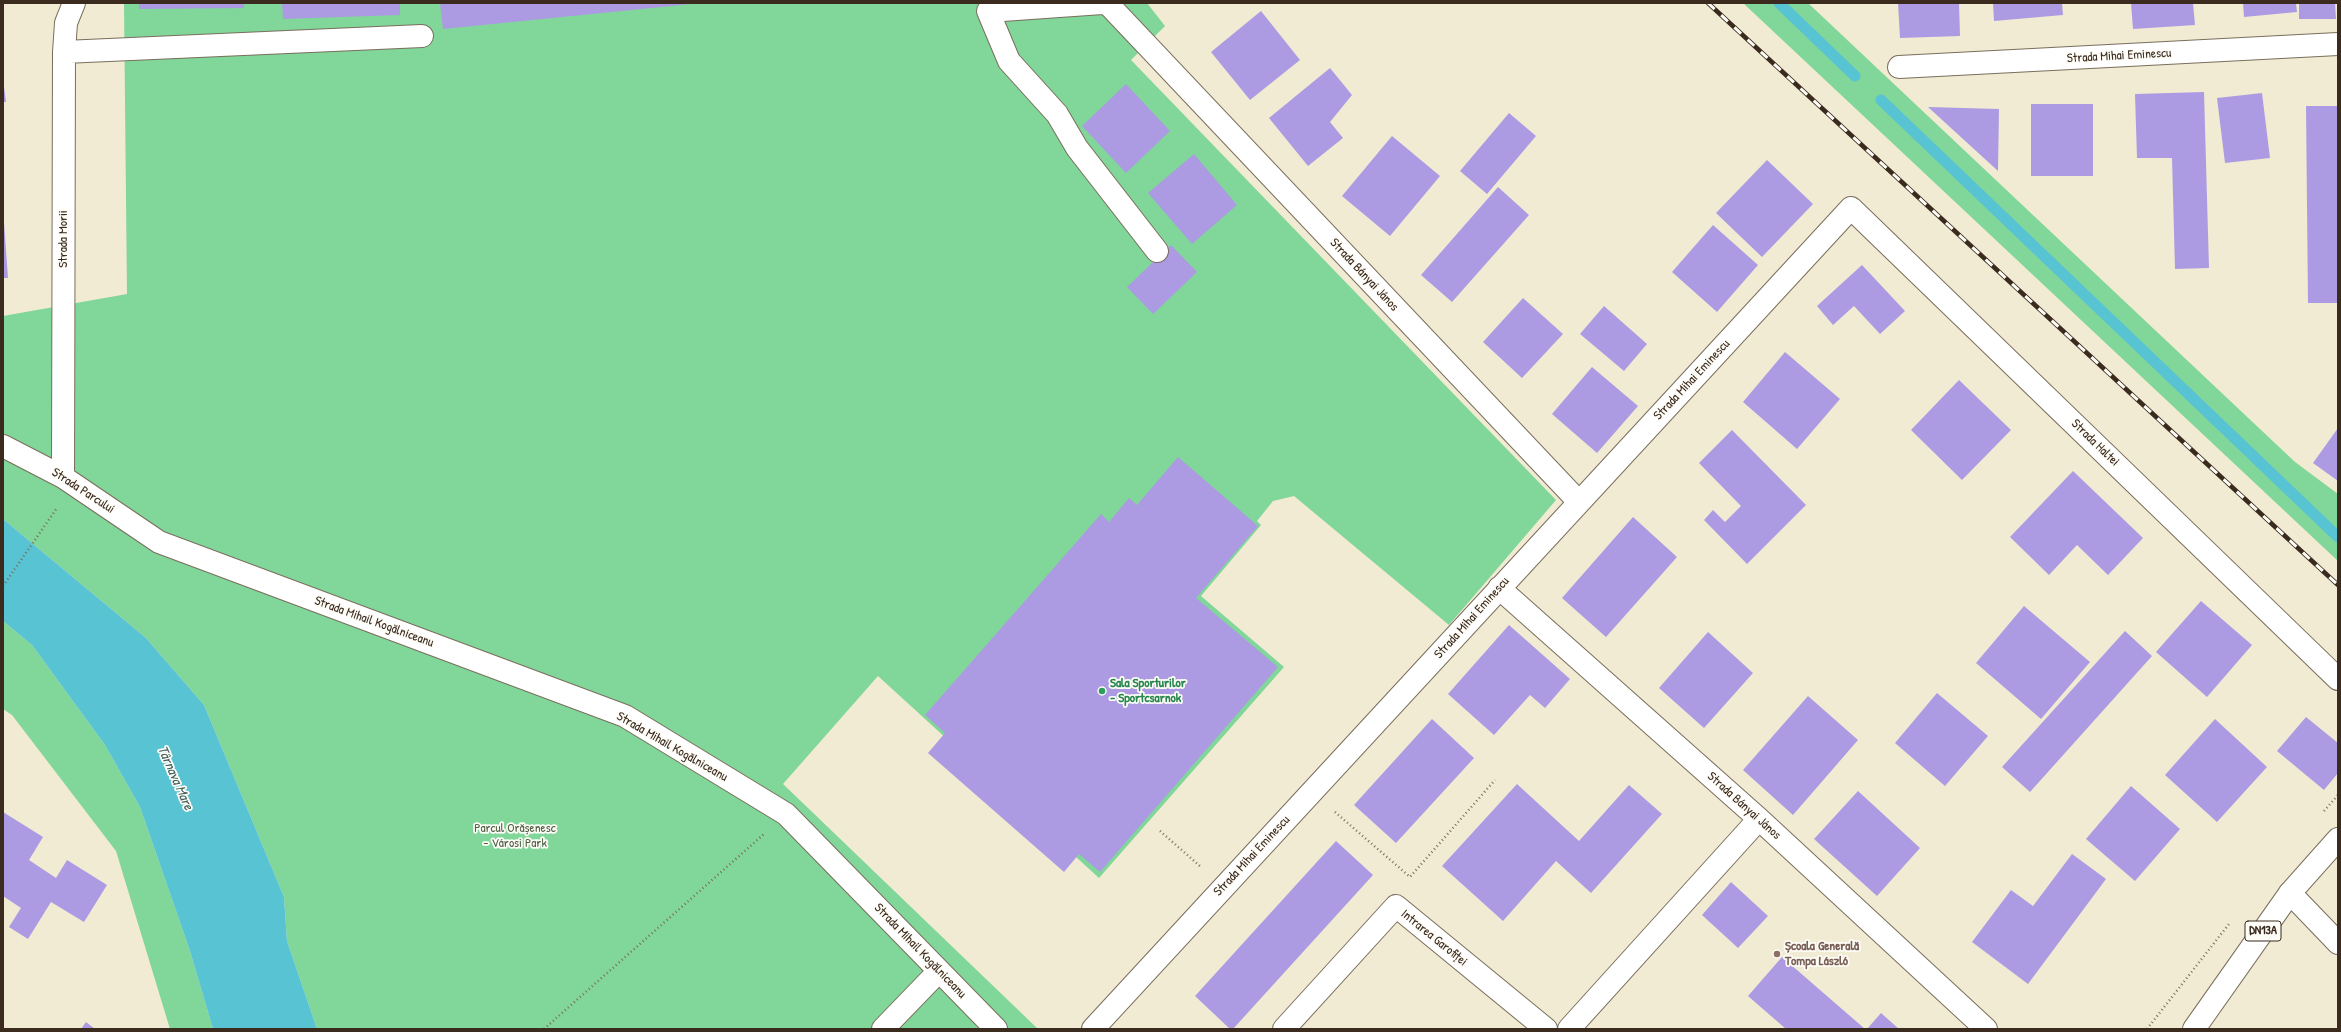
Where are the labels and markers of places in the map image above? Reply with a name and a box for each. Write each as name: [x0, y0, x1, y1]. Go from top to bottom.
place label: Sala Sporturilor - Sportcsarnok: [1110, 676, 1186, 707]
marker: Sala Sporturilor - Sportcsarnok: [1097, 686, 1107, 696]
place label: Școala Generală Tompa László: [1785, 939, 1859, 970]
marker: Școala Generală Tompa László: [1772, 949, 1782, 959]

